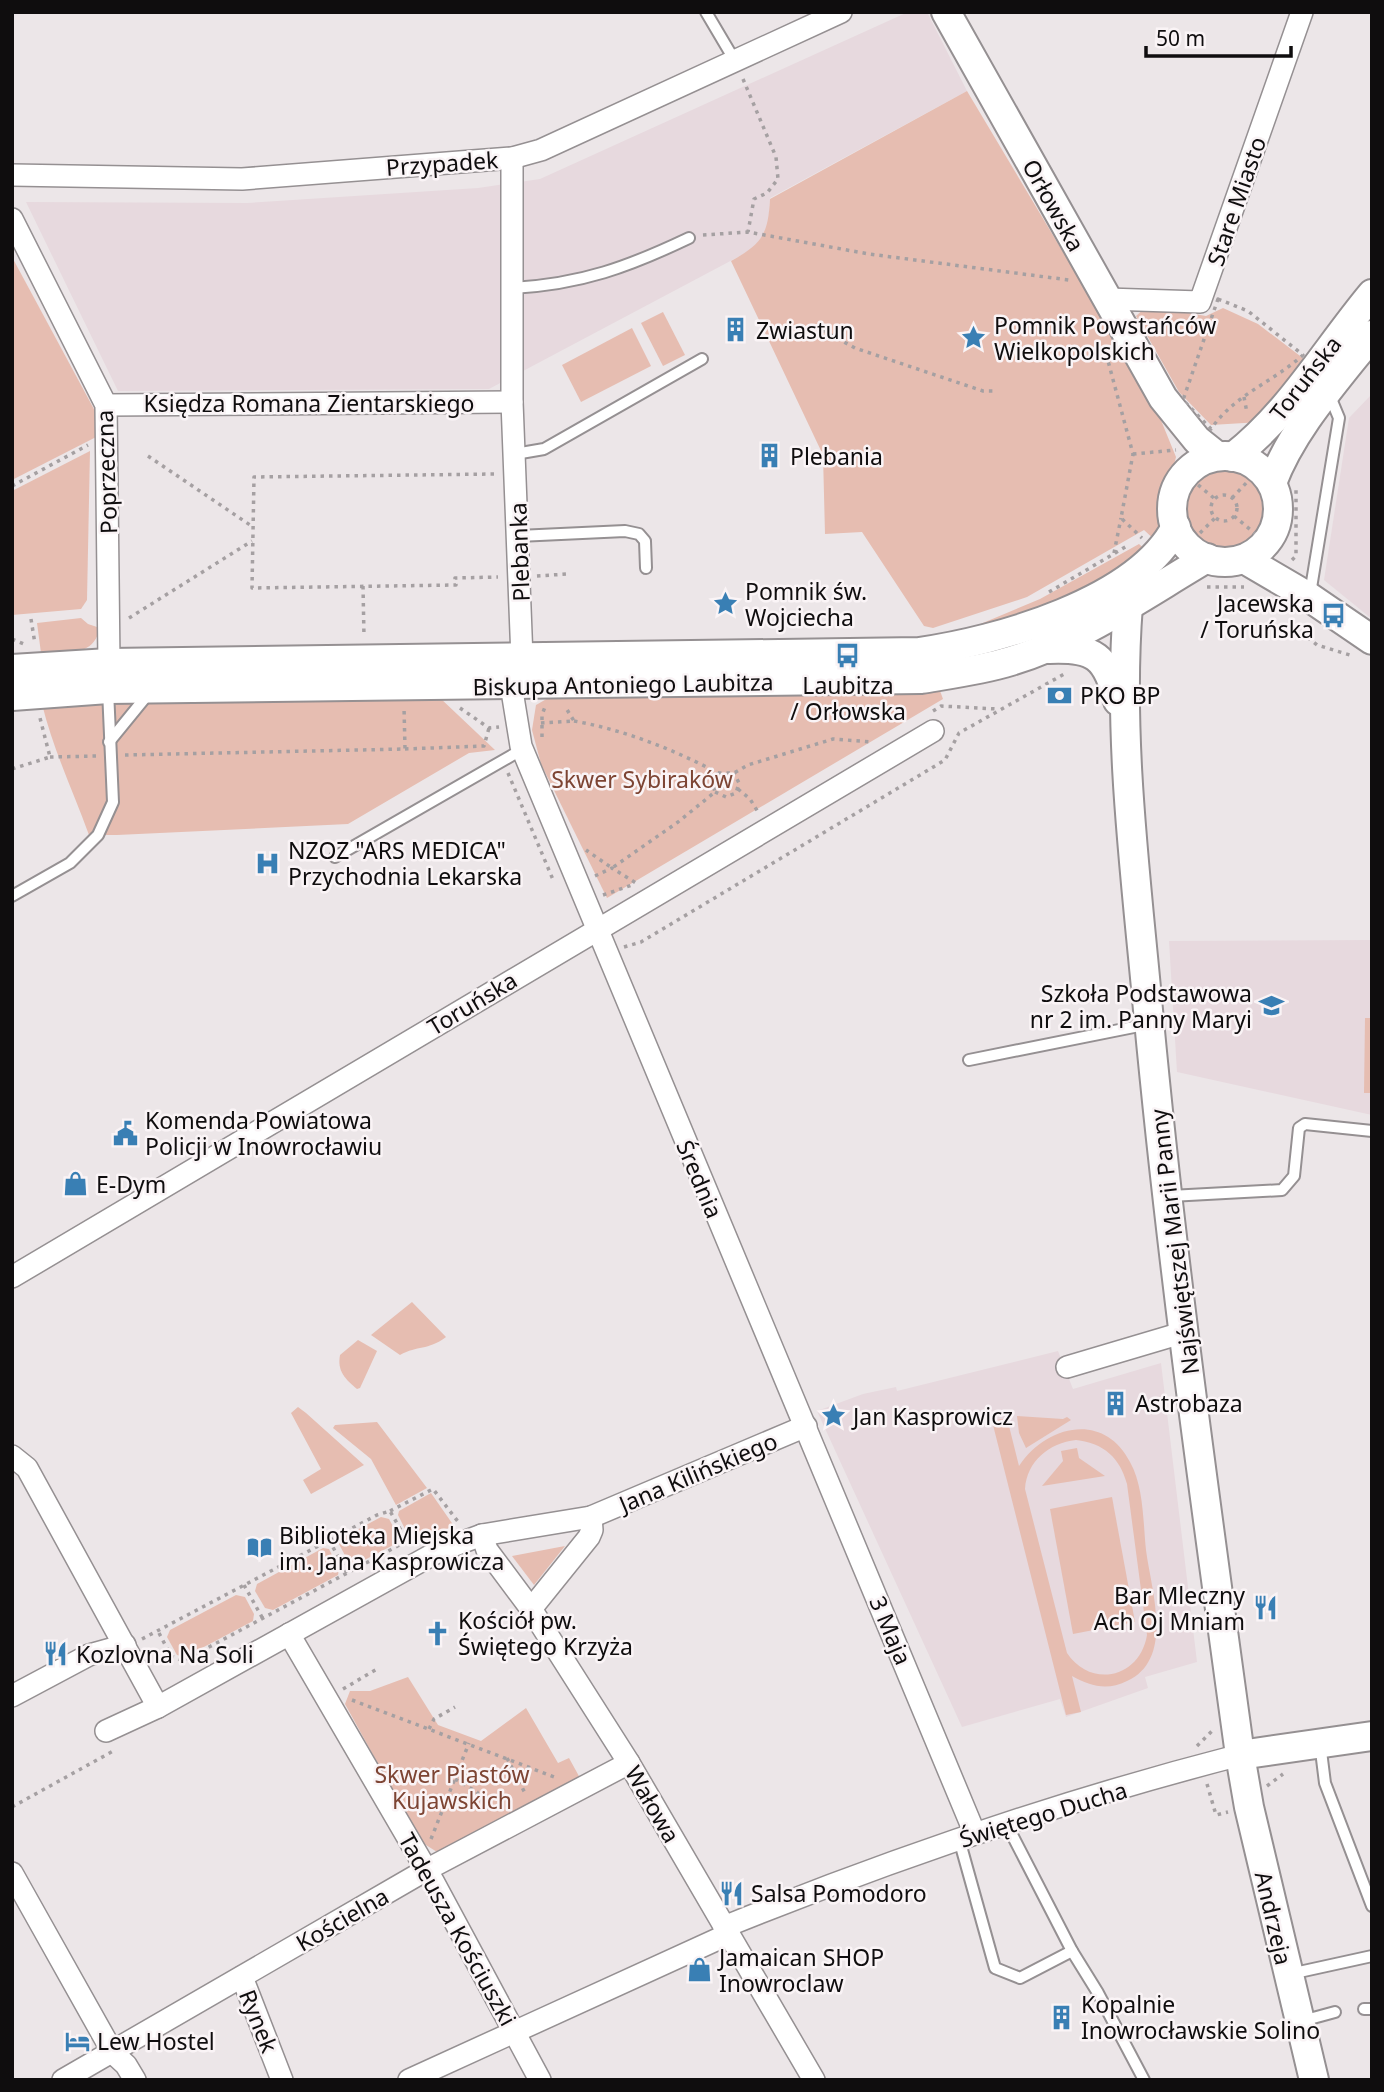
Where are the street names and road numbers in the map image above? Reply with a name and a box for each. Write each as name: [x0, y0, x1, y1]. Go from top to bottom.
street label: Stare Miasto: [1199, 132, 1273, 270]
street label: Przypadek: [385, 143, 500, 183]
street label: Orłowska: [1015, 153, 1093, 257]
street label: Toruńska: [1262, 329, 1348, 427]
street label: Księdza Romana Zientarskiego: [144, 387, 474, 419]
street label: Poprzeczna: [88, 409, 124, 535]
street label: Plebanka: [501, 502, 537, 602]
street label: Biskupa Antoniego Laubitza: [472, 665, 774, 703]
street label: Toruńska: [421, 964, 523, 1042]
street label: Najświętszej Marii Panny: [1142, 1107, 1206, 1377]
street label: Średnia: [669, 1135, 731, 1223]
street label: Jana Kilińskiego: [612, 1424, 782, 1520]
street label: 3 Maja: [862, 1591, 920, 1669]
street label: Wałowa: [618, 1760, 688, 1848]
street label: Świętego Ducha: [955, 1773, 1131, 1855]
street label: Tadeusza Kościuszki: [392, 1827, 524, 2031]
street label: Andrzeja: [1248, 1868, 1300, 1968]
street label: Kościelna: [290, 1880, 394, 1958]
street label: Rynek: [232, 1985, 286, 2058]

